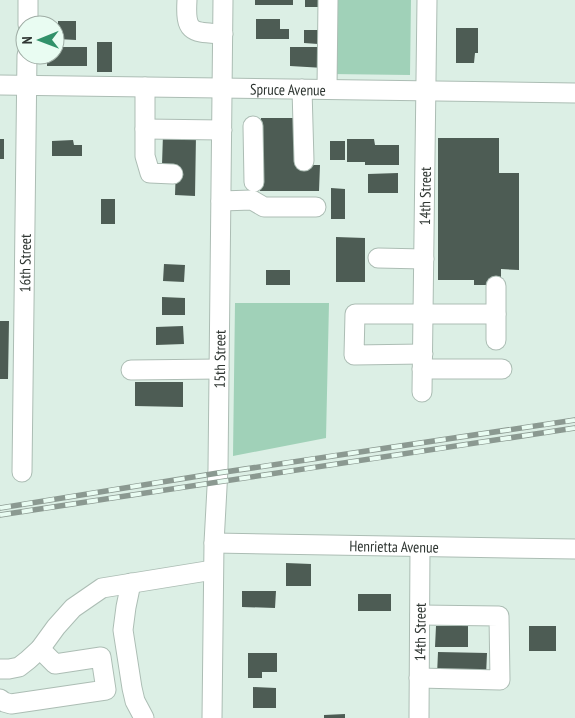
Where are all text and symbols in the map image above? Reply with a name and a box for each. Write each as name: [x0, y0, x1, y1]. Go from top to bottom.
north arrow: [15, 15, 65, 65]
text: N: [18, 36, 36, 44]
street label: Spruce Avenue: [250, 79, 326, 99]
street label: 14th Street: [415, 167, 434, 225]
street label: 16th Street: [15, 234, 34, 292]
street label: 15th Street: [209, 330, 229, 389]
street label: Henrietta Avenue: [349, 536, 439, 556]
street label: 14th Street: [410, 603, 429, 661]

